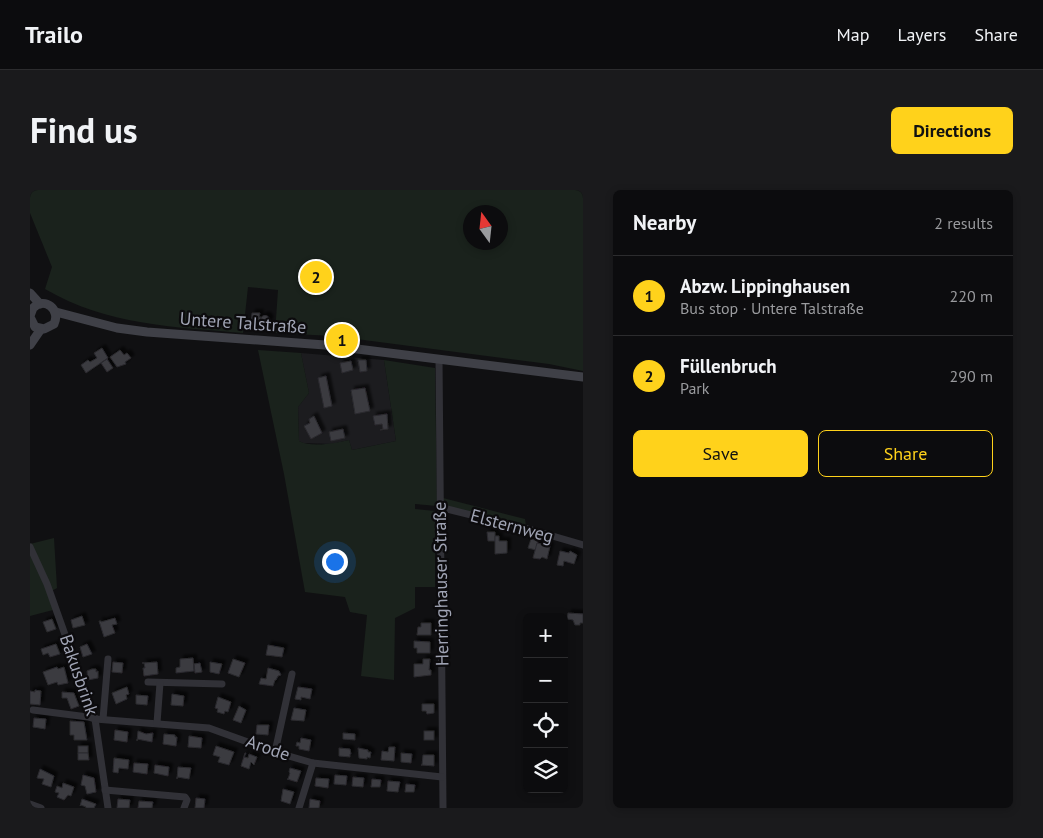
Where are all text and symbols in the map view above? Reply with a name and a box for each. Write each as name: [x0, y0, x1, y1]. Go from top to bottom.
text: Trailo: [25, 19, 83, 50]
text: Map: [837, 23, 869, 46]
text: Layers: [897, 23, 946, 46]
text: Share: [974, 23, 1018, 46]
text: Find us: [30, 107, 138, 153]
button: Directions: [891, 107, 1013, 154]
north arrow: [463, 205, 508, 250]
text: Nearby: [633, 209, 696, 236]
text: 2 results: [934, 213, 993, 233]
pin: 2: [300, 258, 332, 296]
text: Abzw. Lippinghausen: [680, 274, 850, 298]
text: 1: [644, 286, 654, 306]
text: 220 m: [950, 286, 993, 306]
text: Bus stop · Untere Talstraße: [680, 298, 864, 318]
street label: Untere Talstraße: [179, 307, 307, 338]
pin: 1: [326, 321, 358, 359]
text: Füllenbruch: [680, 354, 777, 378]
text: 2: [644, 366, 654, 386]
text: 290 m: [950, 366, 993, 386]
text: Park: [680, 378, 709, 398]
button: Save: [633, 430, 808, 477]
button: Share: [818, 430, 993, 477]
street label: Herringhauser Straße: [428, 502, 453, 666]
street label: Elsternweg: [468, 503, 556, 548]
your location: [322, 549, 348, 575]
map controls: [523, 613, 568, 793]
button: +: [523, 613, 568, 658]
street label: Bakusbrink: [55, 631, 104, 719]
button: −: [523, 658, 568, 703]
button: locate: [523, 703, 568, 748]
street label: Arode: [243, 729, 293, 766]
button: layers: [523, 748, 568, 793]

